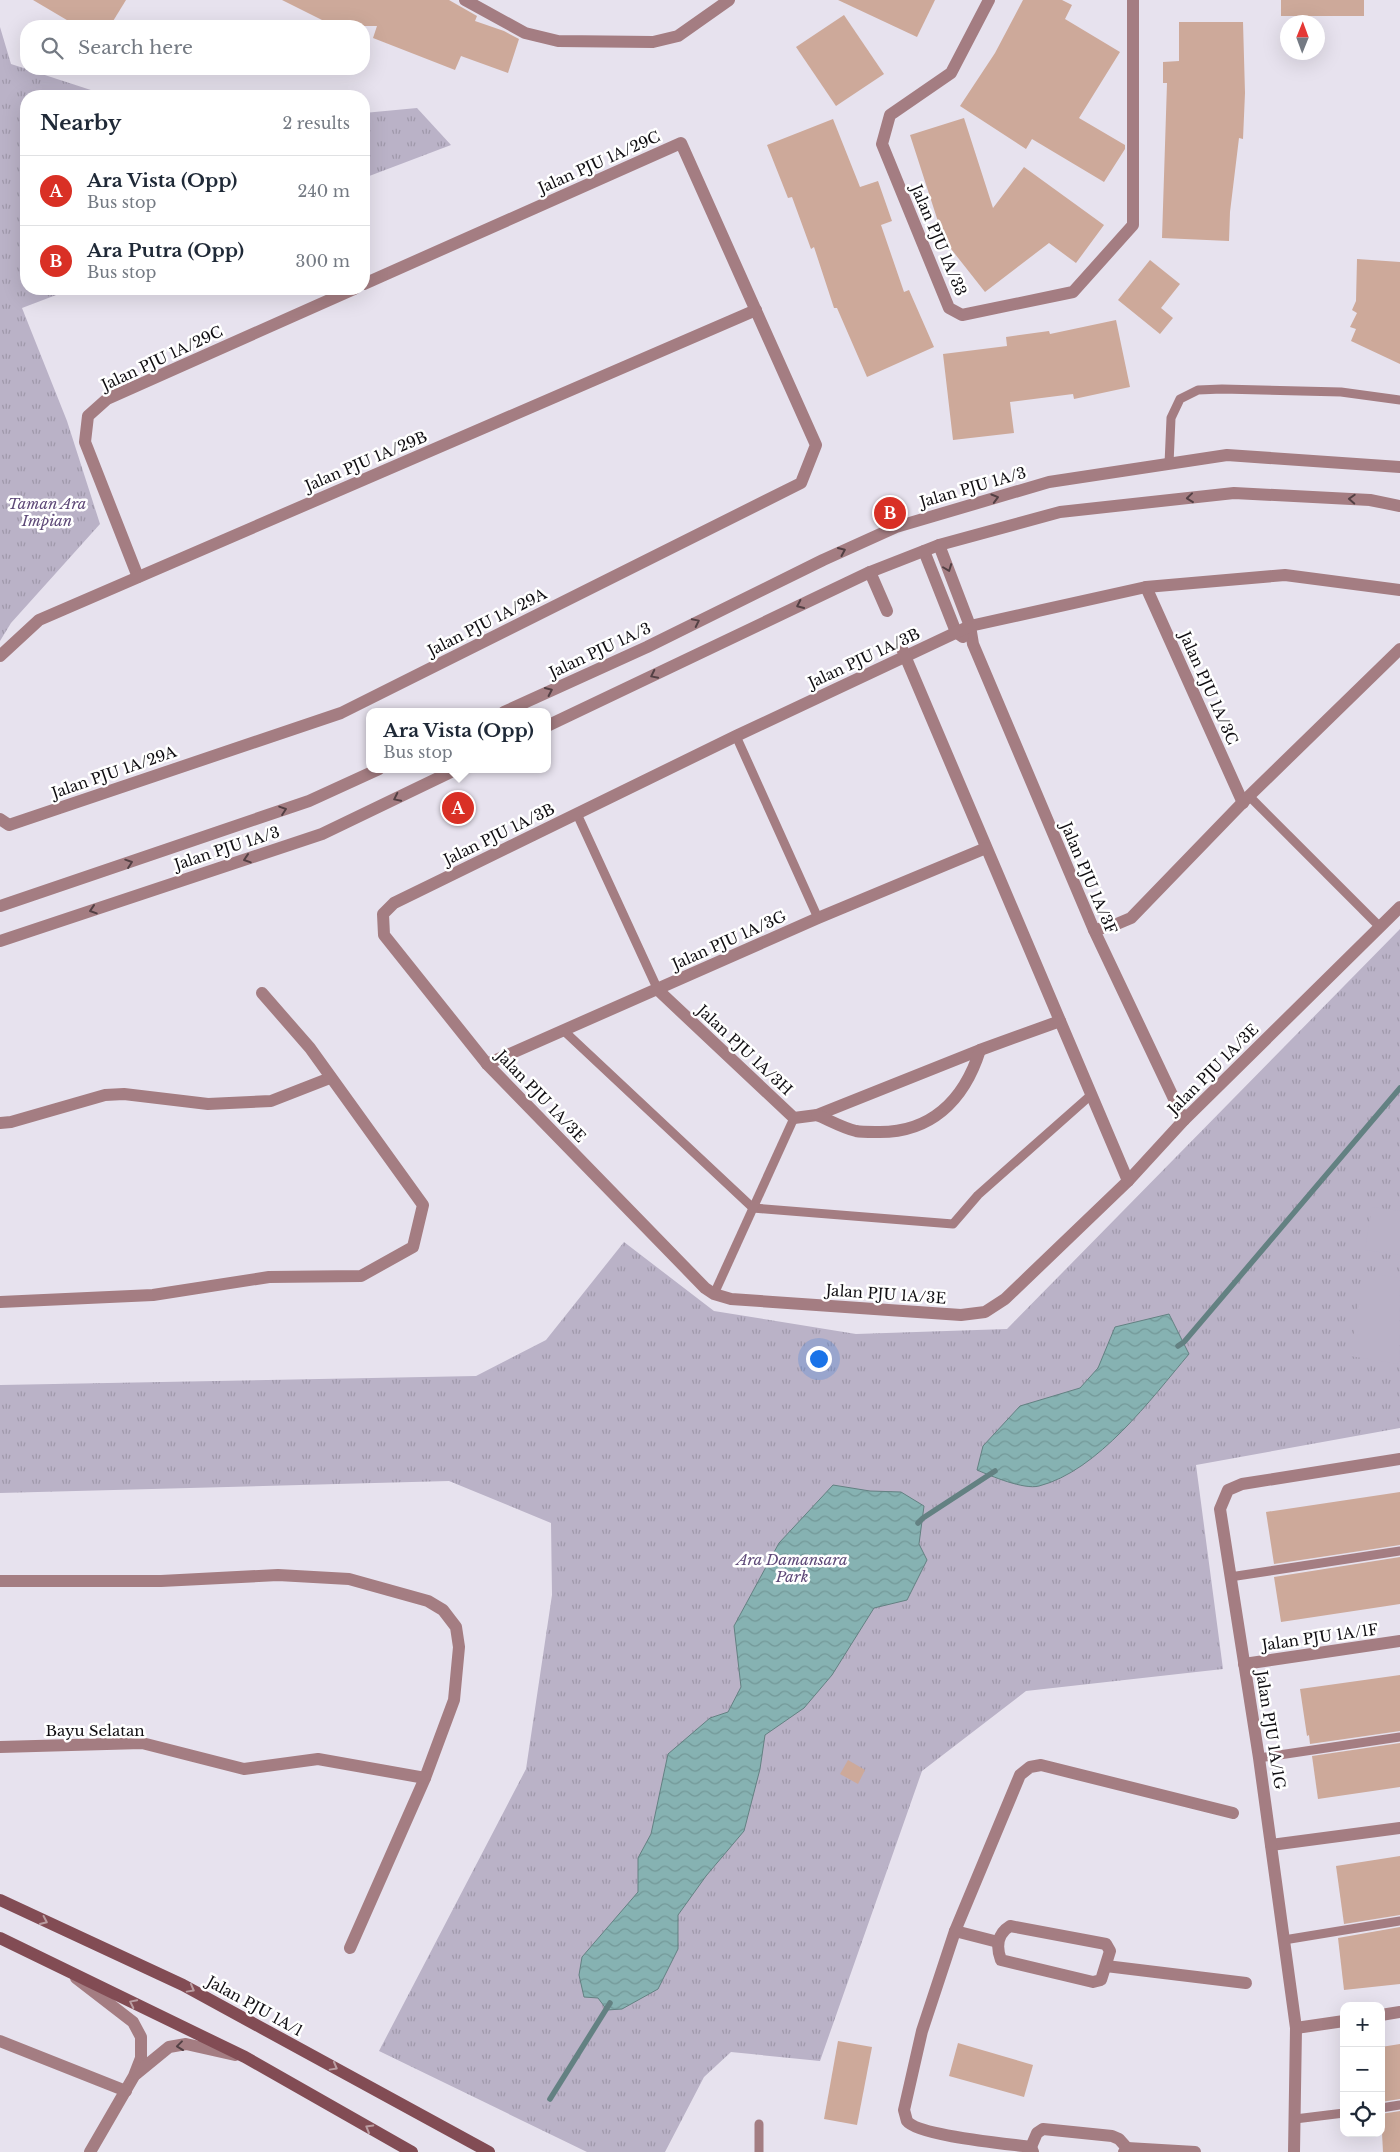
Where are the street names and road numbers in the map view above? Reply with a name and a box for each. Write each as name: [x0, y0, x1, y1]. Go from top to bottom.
street label: Jalan PJU 1A/29C: [533, 127, 663, 198]
street label: Jalan PJU 1A/33: [906, 180, 971, 298]
street label: Jalan PJU 1A/29C: [97, 322, 226, 395]
street label: Jalan PJU 1A/29B: [300, 427, 430, 496]
street label: Jalan PJU 1A/3: [916, 463, 1028, 512]
street label: Jalan PJU 1A/29A: [423, 584, 550, 661]
street label: Jalan PJU 1A/3: [544, 618, 654, 683]
street label: Jalan PJU 1A/3B: [803, 624, 923, 693]
street label: Jalan PJU 1A/3C: [1175, 627, 1242, 747]
street label: Jalan PJU 1A/29A: [47, 742, 179, 803]
street label: Jalan PJU 1A/3B: [441, 799, 557, 869]
street label: Jalan PJU 1A/3F: [1056, 817, 1121, 937]
street label: Jalan PJU 1A/3: [170, 822, 282, 875]
street label: Jalan PJU 1A/3G: [667, 906, 789, 974]
street label: Jalan PJU 1A/3H: [692, 1000, 797, 1099]
street label: Jalan PJU 1A/3E: [1162, 1020, 1262, 1120]
street label: Jalan PJU 1A/3E: [491, 1045, 590, 1146]
street label: Jalan PJU 1A/3E: [823, 1280, 947, 1308]
street label: Jalan PJU 1A/1F: [1259, 1619, 1379, 1655]
street label: Jalan PJU 1A/1G: [1252, 1667, 1290, 1791]
street label: Bayu Selatan: [45, 1721, 145, 1740]
street label: Jalan PJU 1A/1: [202, 1971, 306, 2040]

